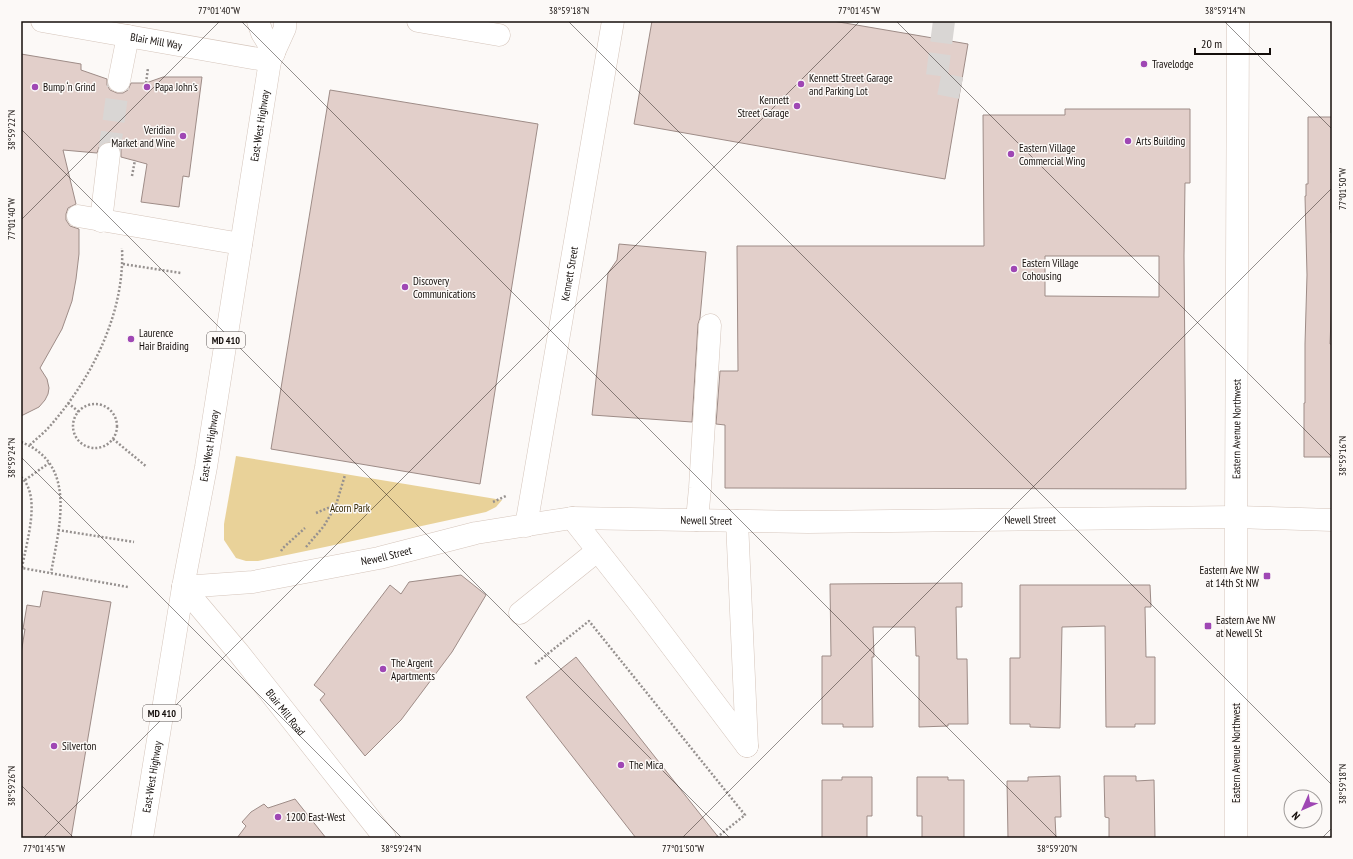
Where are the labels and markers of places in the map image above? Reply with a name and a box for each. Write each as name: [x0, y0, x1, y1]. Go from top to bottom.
place label: Travelodge: [1152, 57, 1194, 71]
marker: Travelodge: [1139, 59, 1149, 69]
place label: Kennett Street Garage and Parking Lot: [809, 71, 893, 98]
marker: Kennett Street Garage and Parking Lot: [796, 79, 806, 89]
place label: Bump ‘n Grind: [43, 80, 96, 94]
place label: Papa John's: [155, 80, 198, 94]
marker: Bump ‘n Grind: [30, 82, 40, 92]
marker: Papa John's: [142, 82, 152, 92]
place label: Kennett Street Garage: [737, 93, 789, 120]
marker: Kennett Street Garage: [792, 101, 802, 111]
place label: Veridian Market and Wine: [111, 123, 175, 150]
marker: Veridian Market and Wine: [178, 131, 188, 141]
place label: Arts Building: [1136, 134, 1185, 148]
marker: Arts Building: [1123, 136, 1133, 146]
place label: Eastern Village Commercial Wing: [1019, 141, 1085, 168]
marker: Eastern Village Commercial Wing: [1006, 149, 1016, 159]
place label: Eastern Village Cohousing: [1022, 256, 1079, 283]
marker: Eastern Village Cohousing: [1009, 264, 1019, 274]
place label: Discovery Communications: [413, 274, 476, 301]
marker: Discovery Communications: [400, 282, 410, 292]
place label: Laurence Hair Braiding: [139, 326, 189, 353]
marker: Laurence Hair Braiding: [126, 334, 136, 344]
place label: Eastern Ave NW at 14th St NW: [1199, 563, 1260, 590]
marker: Eastern Ave NW at 14th St NW: [1262, 571, 1272, 581]
place label: Eastern Ave NW at Newell St: [1216, 613, 1276, 640]
marker: Eastern Ave NW at Newell St: [1203, 621, 1213, 631]
place label: The Argent Apartments: [391, 656, 435, 683]
marker: The Argent Apartments: [378, 664, 388, 674]
place label: Silverton: [62, 739, 96, 753]
marker: Silverton: [49, 741, 59, 751]
place label: The Mica: [629, 758, 663, 772]
marker: The Mica: [616, 760, 626, 770]
place label: 1200 East-West: [286, 810, 345, 824]
marker: 1200 East-West: [273, 812, 283, 822]

